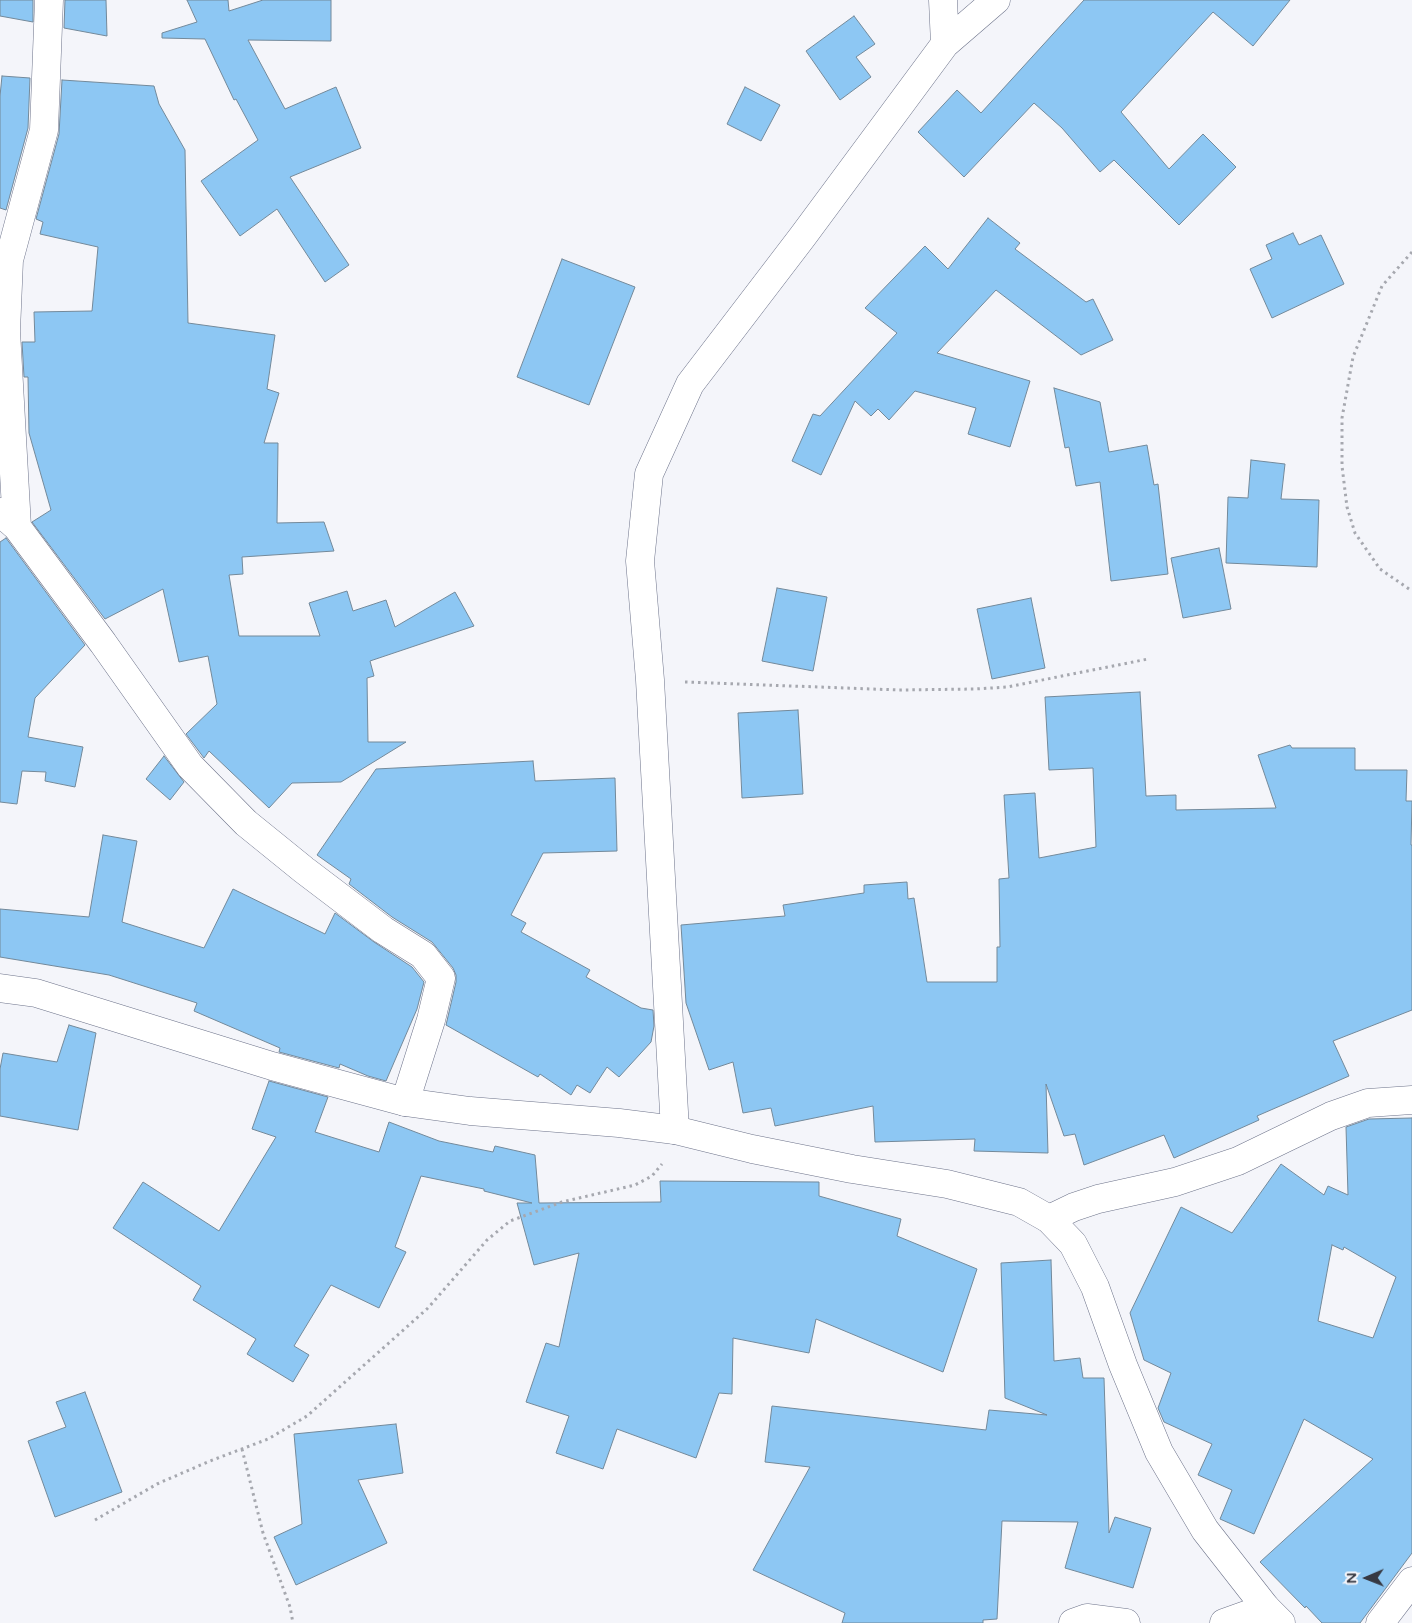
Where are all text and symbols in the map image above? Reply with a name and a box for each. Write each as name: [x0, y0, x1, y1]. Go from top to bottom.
north arrow: [1342, 1553, 1392, 1603]
text: N: [1343, 1572, 1360, 1584]

